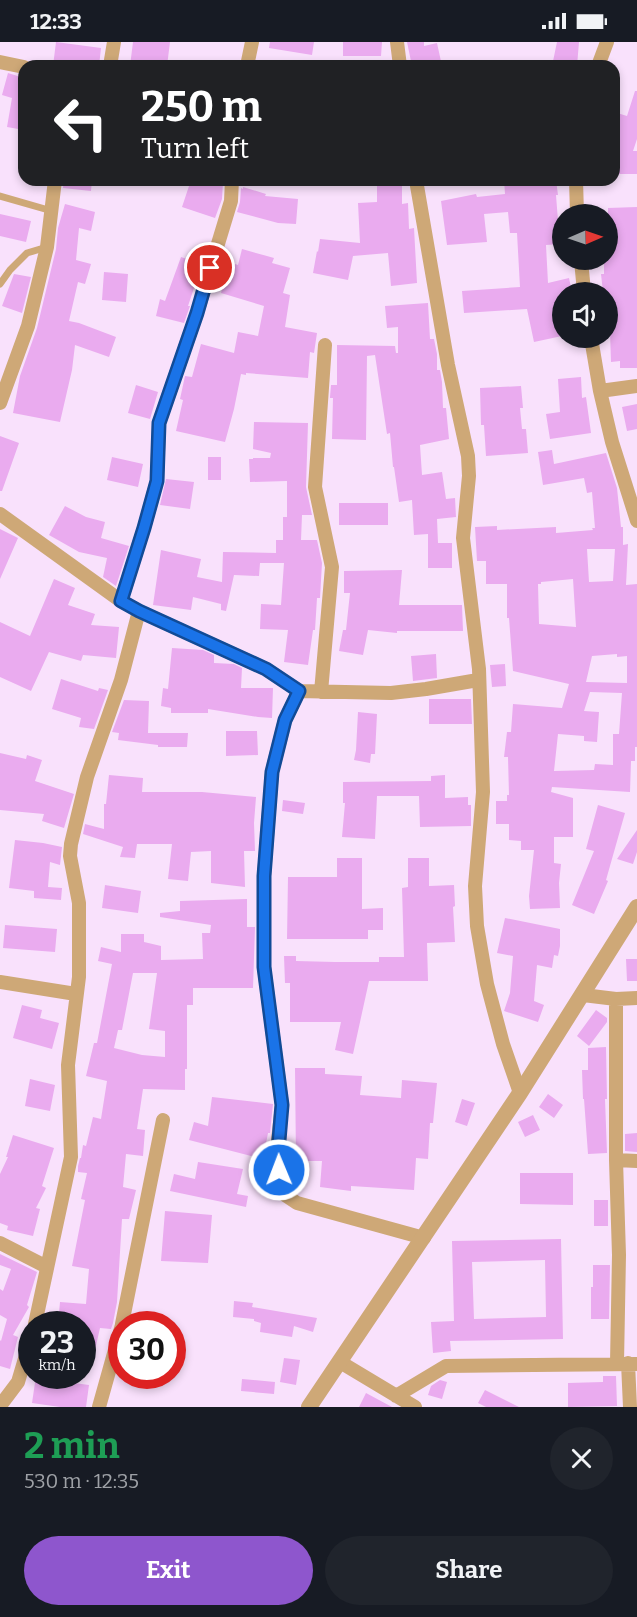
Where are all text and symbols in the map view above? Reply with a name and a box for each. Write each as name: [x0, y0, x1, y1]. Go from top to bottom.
text: 12:33: [30, 8, 82, 35]
text: 250 m: [141, 82, 262, 132]
icon: left: [42, 84, 120, 162]
text: Turn left: [141, 133, 249, 165]
north arrow: [552, 204, 618, 270]
map controls: [552, 204, 618, 348]
pin: [184, 242, 235, 293]
icon: arrive: [193, 251, 226, 284]
button: sound: [552, 282, 618, 348]
position arrow: [247, 1138, 311, 1202]
speed limit sign: 30: [108, 1311, 186, 1389]
text: 23: [40, 1325, 74, 1361]
text: km/h: [38, 1356, 76, 1374]
text: 2 min: [24, 1424, 120, 1468]
button: close: [550, 1427, 613, 1490]
text: 530 m · 12:35: [24, 1469, 139, 1493]
button: Exit: [24, 1536, 313, 1605]
button: Share: [325, 1536, 613, 1605]

